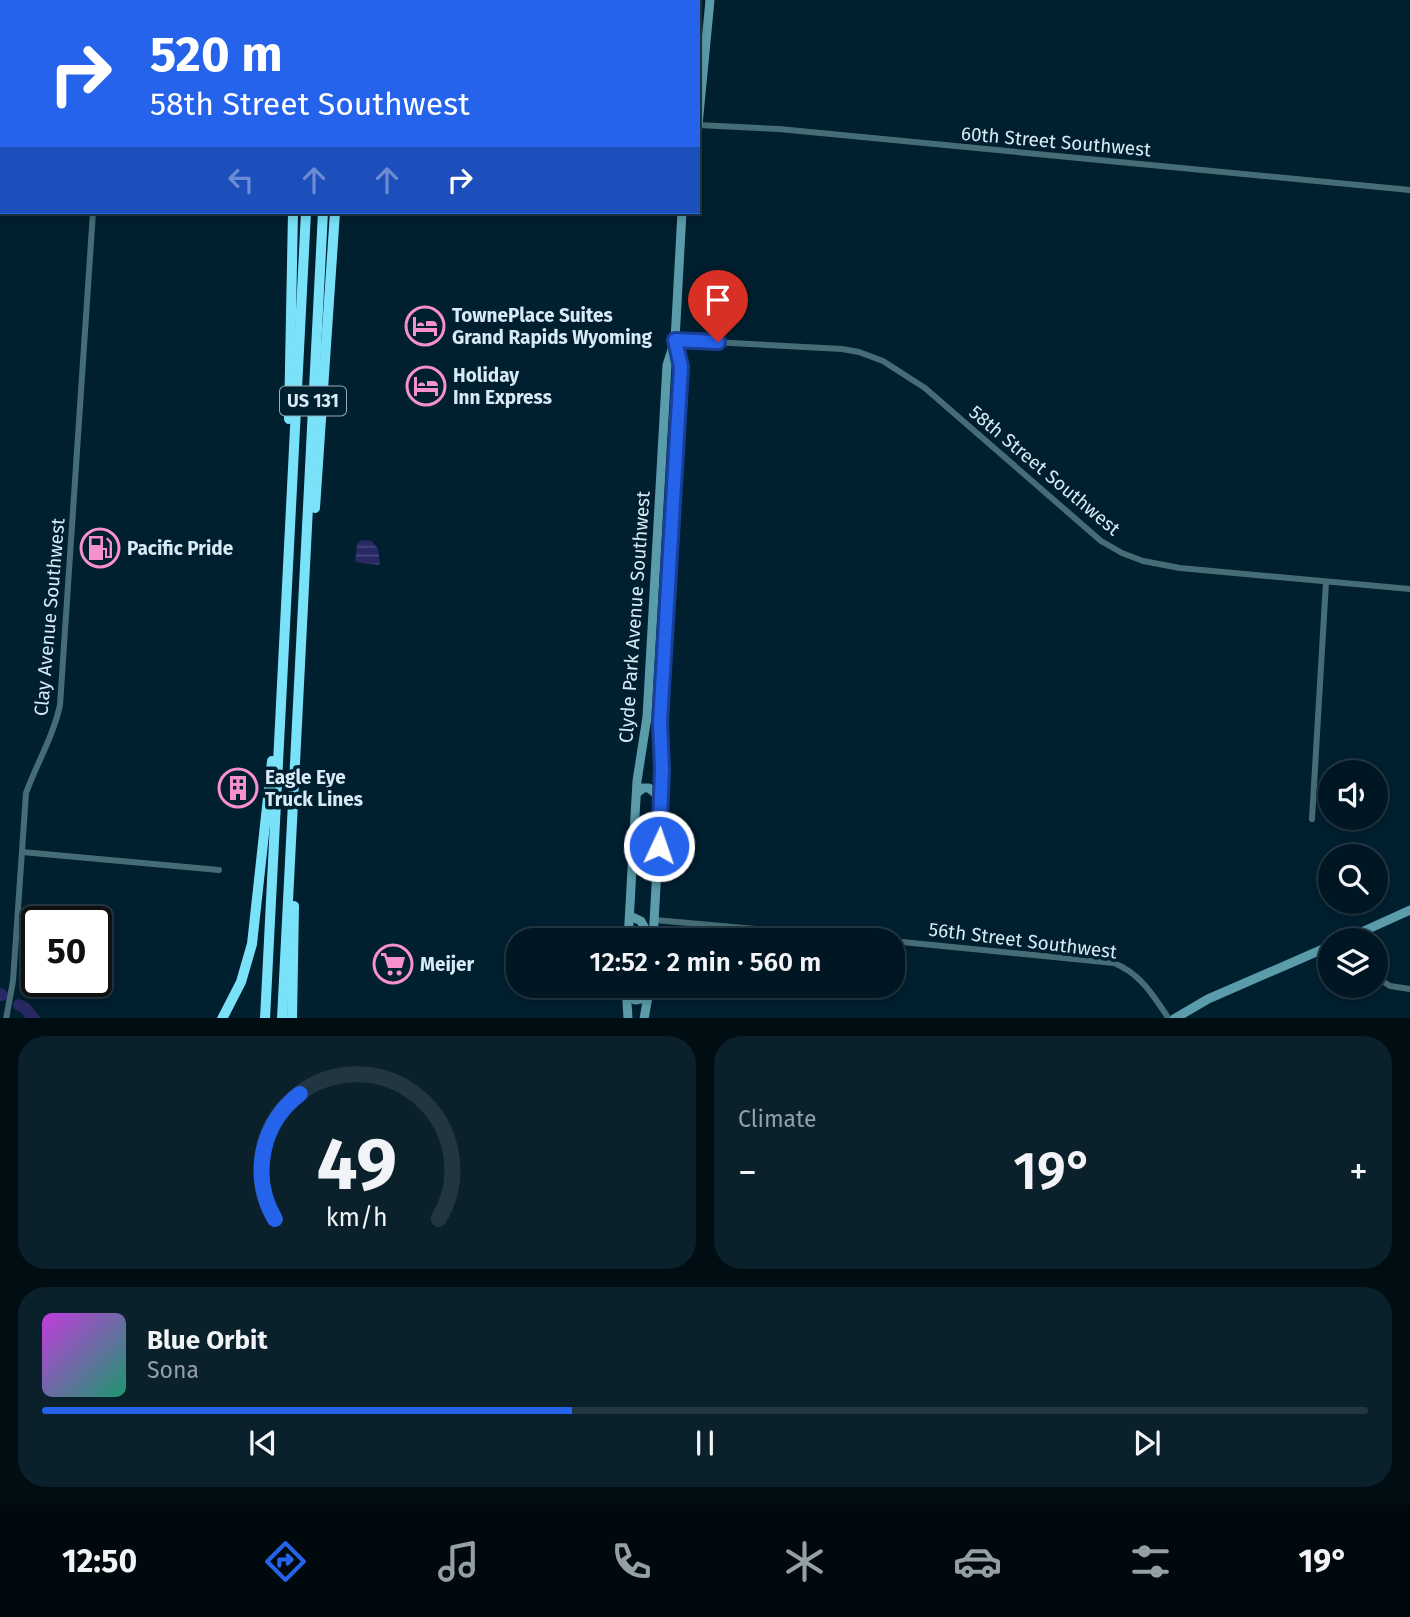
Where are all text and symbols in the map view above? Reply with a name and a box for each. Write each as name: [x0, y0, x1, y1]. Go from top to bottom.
text: 520 m: [150, 25, 283, 84]
icon: right: [35, 28, 126, 119]
text: 58th Street Southwest: [150, 85, 470, 123]
street label: 60th Street Southwest: [960, 122, 1152, 161]
icon: left: [222, 161, 260, 199]
icon: ahead: [295, 161, 333, 199]
icon: ahead: [368, 161, 406, 199]
icon: right: [441, 161, 479, 199]
pin: [688, 270, 748, 342]
icon: arrive: [699, 281, 737, 319]
place label: TownePlace Suites Grand Rapids Wyoming: [452, 304, 652, 349]
hotel icon: TownePlace Suites Grand Rapids Wyoming: [404, 305, 446, 347]
place label: Holiday Inn Express: [453, 364, 552, 409]
hotel icon: Holiday Inn Express: [405, 365, 447, 407]
road number: US 131: [280, 386, 346, 416]
street label: 58th Street Southwest: [965, 401, 1125, 540]
street label: Clyde Park Avenue Southwest: [614, 490, 655, 744]
street label: Clay Avenue Southwest: [29, 517, 70, 717]
fuel station icon: Pacific Pride: [79, 527, 121, 569]
place label: Pacific Pride: [127, 537, 233, 560]
map controls: [1318, 760, 1388, 998]
button: sound: [1318, 760, 1388, 830]
place label: Eagle Eye Truck Lines: [265, 766, 363, 811]
building icon: Eagle Eye Truck Lines: [217, 767, 259, 809]
position arrow: [622, 809, 696, 883]
button: search: [1318, 844, 1388, 914]
speed limit sign: 50: [21, 906, 112, 997]
street label: 56th Street Southwest: [928, 918, 1119, 963]
button: layers: [1318, 928, 1388, 998]
supermarket icon: Meijer: [372, 943, 414, 985]
text: 12:52 · 2 min · 560 m: [590, 947, 821, 978]
place label: Meijer: [420, 953, 475, 976]
text: Climate: [738, 1105, 817, 1133]
text: 49: [317, 1121, 397, 1208]
text: 19°: [1013, 1140, 1093, 1203]
text: −: [738, 1149, 757, 1195]
text: +: [1349, 1149, 1368, 1195]
text: km/h: [326, 1202, 388, 1232]
text: Blue Orbit: [147, 1325, 267, 1356]
text: Sona: [147, 1356, 199, 1384]
icon: previous: [244, 1424, 282, 1462]
icon: pause: [686, 1424, 724, 1462]
icon: next: [1128, 1424, 1166, 1462]
icon: directions: [261, 1537, 310, 1586]
icon: music: [434, 1537, 483, 1586]
icon: phone: [607, 1537, 656, 1586]
icon: climate: [780, 1537, 829, 1586]
icon: car: [953, 1537, 1002, 1586]
icon: filters: [1126, 1537, 1175, 1586]
text: 12:50: [62, 1542, 137, 1580]
text: 19°: [1299, 1542, 1348, 1580]

